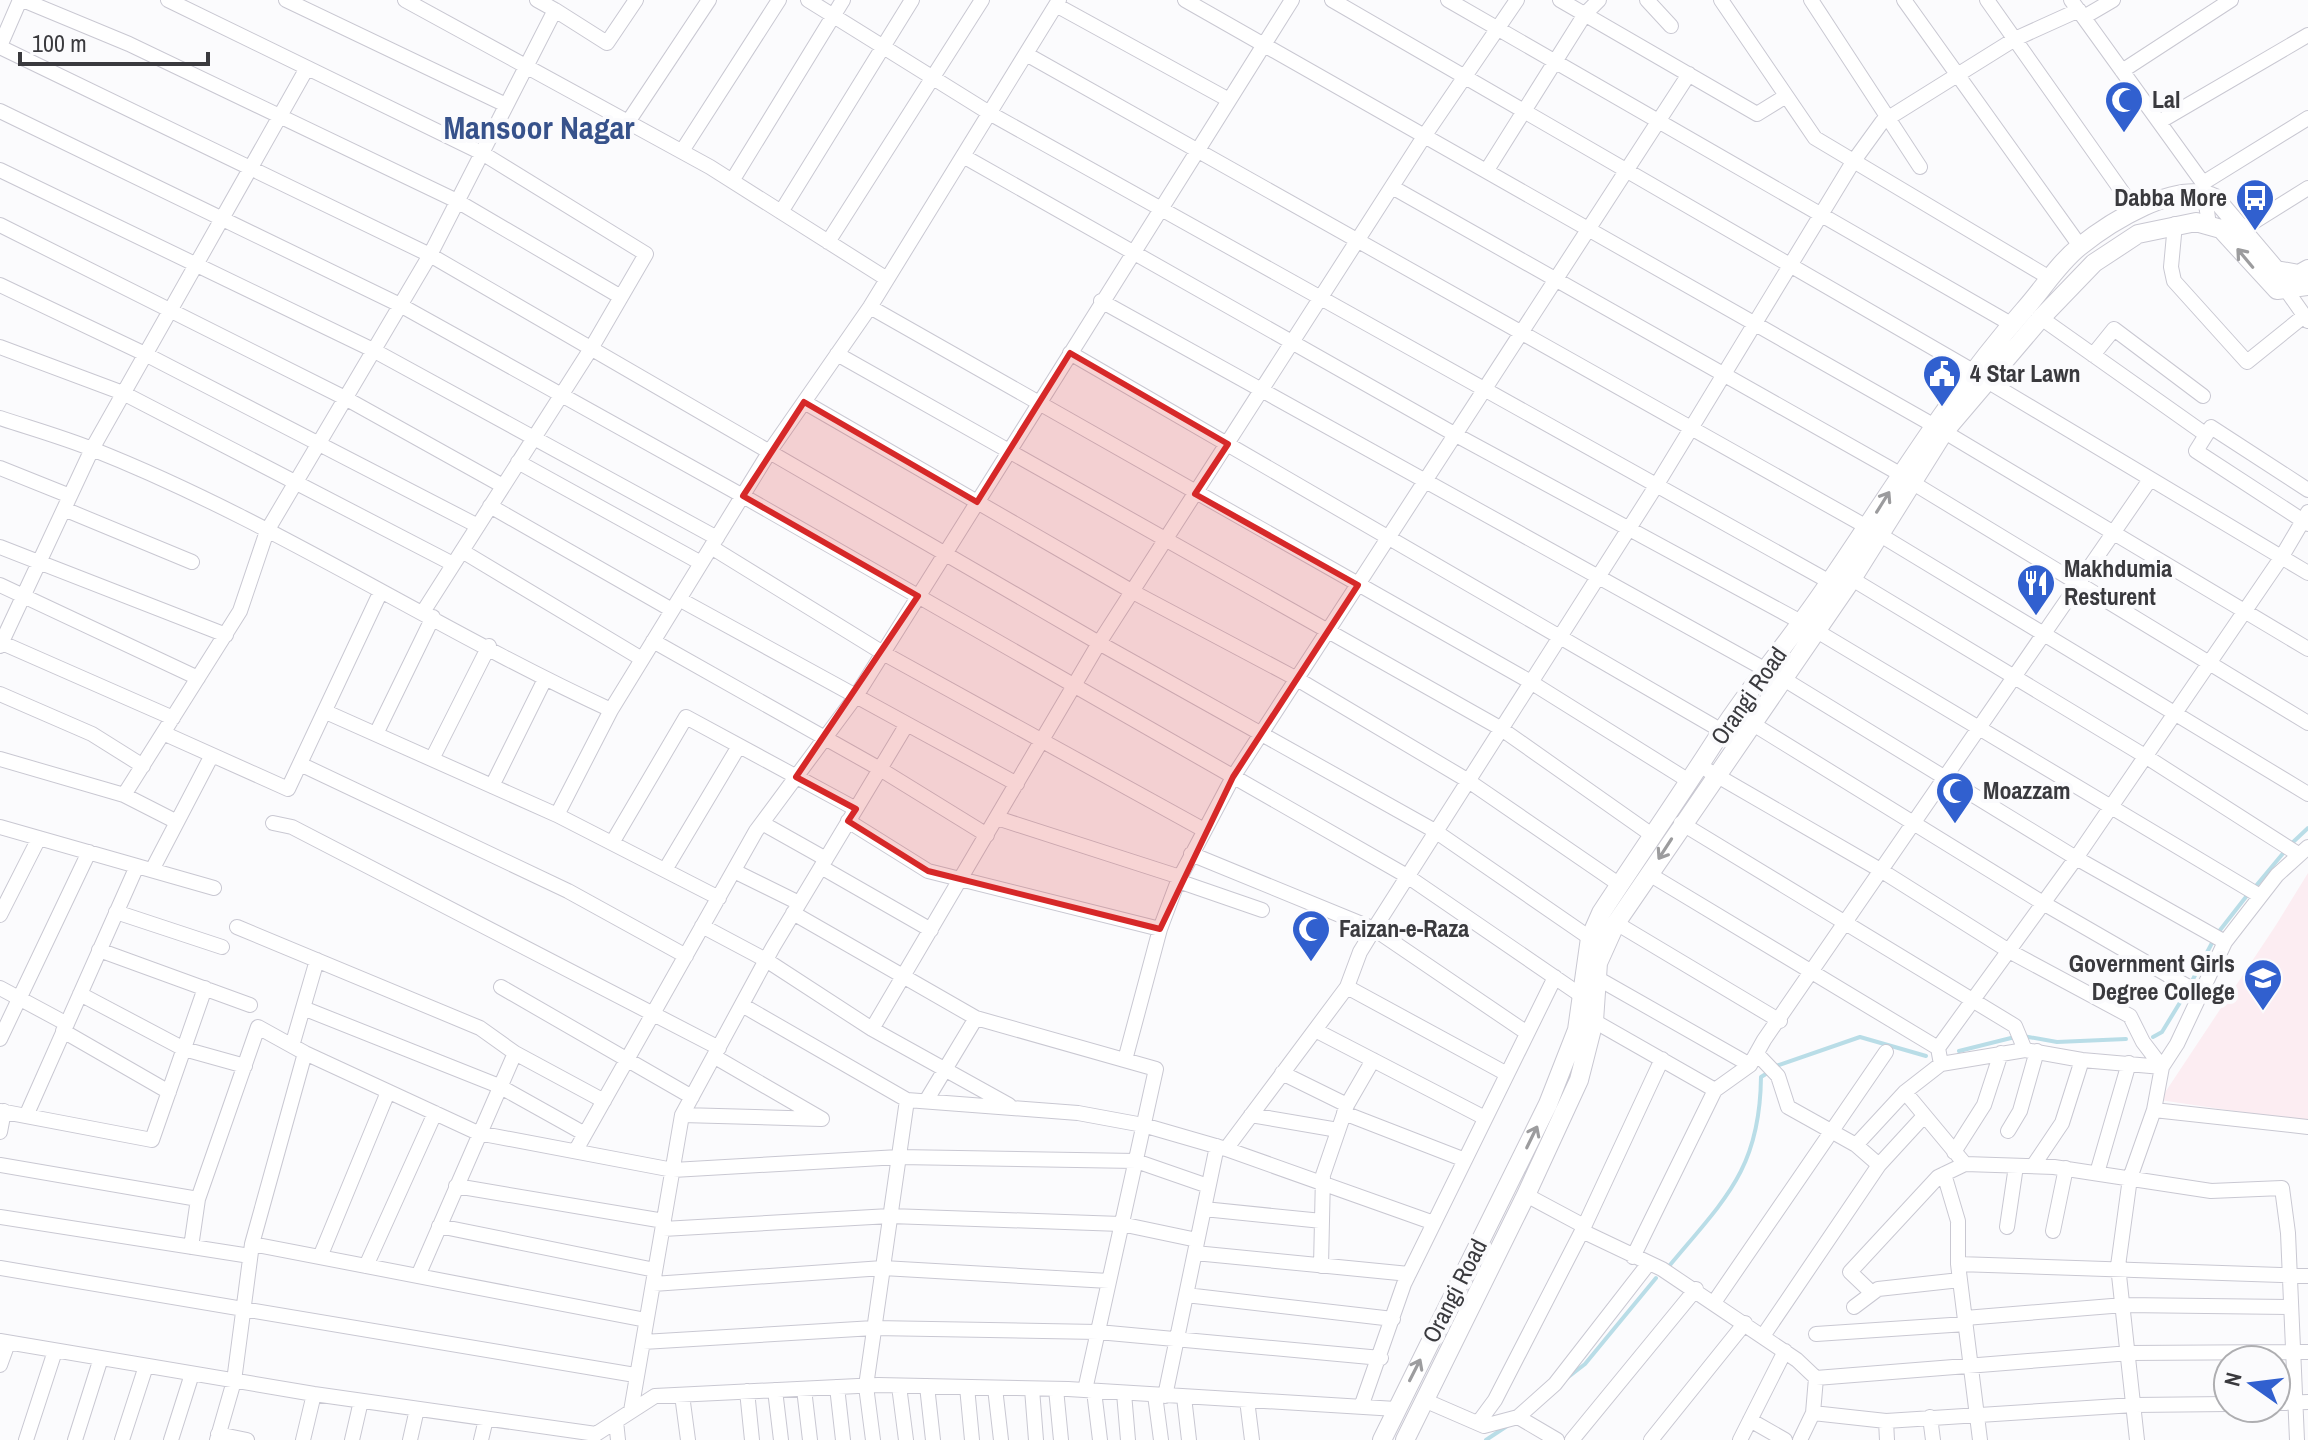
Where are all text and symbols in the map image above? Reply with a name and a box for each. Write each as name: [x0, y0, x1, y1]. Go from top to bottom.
scale bar: [20, 16, 208, 66]
text: 100 m: [32, 27, 87, 59]
mosque icon: Lal: [2103, 79, 2145, 134]
place label: Lal: [2152, 83, 2180, 115]
district label: Mansoor Nagar: [443, 106, 635, 149]
bus stop icon: Dabba More: [2234, 177, 2276, 232]
place label: Dabba More: [2114, 181, 2227, 213]
one-way arrow: [2236, 248, 2254, 269]
public building icon: 4 Star Lawn: [1921, 353, 1963, 408]
place label: 4 Star Lawn: [1970, 357, 2080, 389]
one-way arrow: [1874, 491, 1891, 513]
place label: Makhdumia Resturent: [2064, 552, 2172, 612]
restaurant icon: Makhdumia Resturent: [2015, 562, 2057, 617]
street label: Orangi Road: [1703, 640, 1794, 751]
mosque icon: Moazzam: [1934, 770, 1976, 825]
place label: Moazzam: [1983, 774, 2070, 806]
one-way arrow: [1656, 837, 1672, 860]
mosque icon: Faizan-e-Raza: [1290, 908, 1332, 963]
place label: Faizan-e-Raza: [1339, 912, 1469, 944]
place label: Government Girls Degree College: [2069, 947, 2235, 1007]
school or university icon: Government Girls Degree College: [2242, 957, 2284, 1012]
one-way arrow: [1525, 1126, 1540, 1150]
street label: Orangi Road: [1414, 1233, 1494, 1348]
north arrow: [2212, 1344, 2292, 1424]
one-way arrow: [1408, 1358, 1424, 1382]
text: N: [2216, 1369, 2249, 1389]

